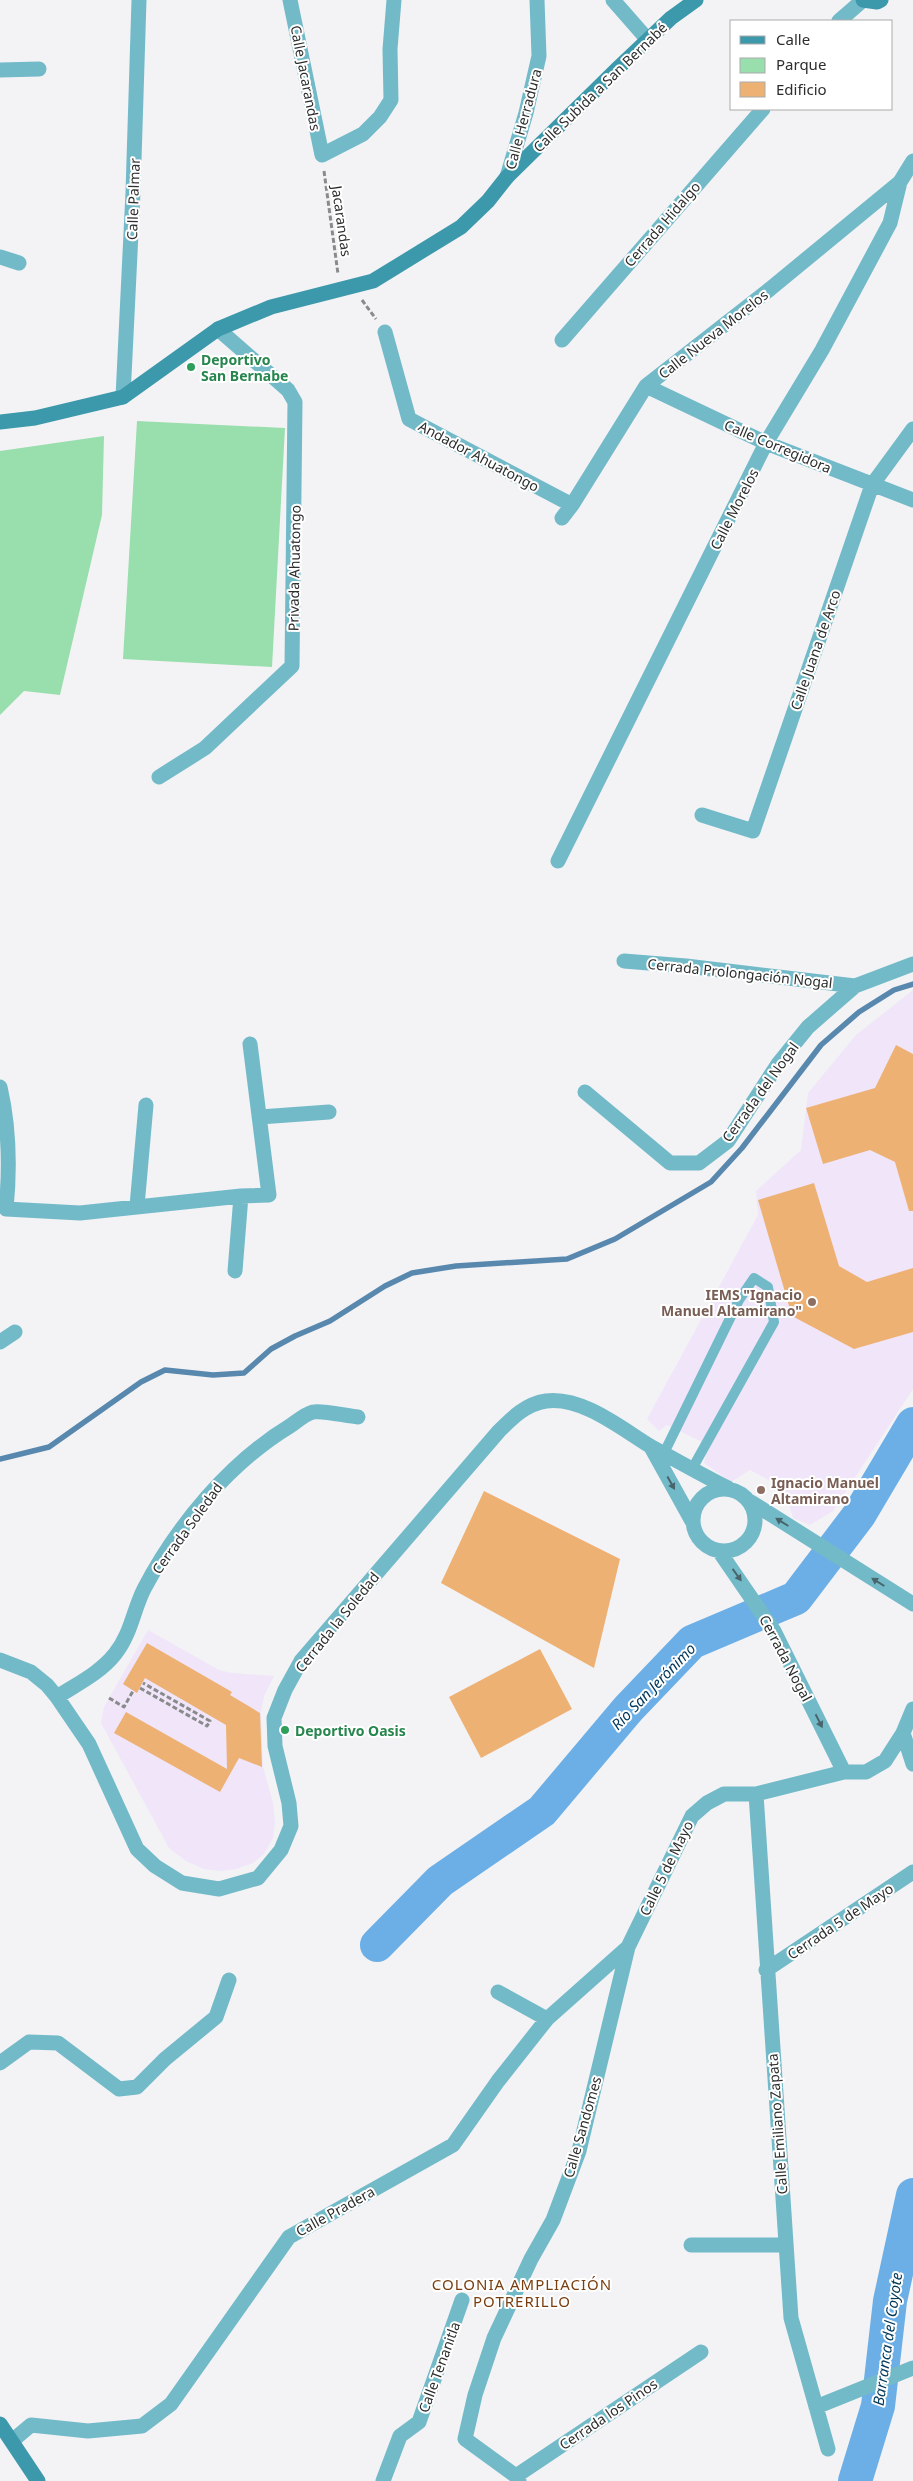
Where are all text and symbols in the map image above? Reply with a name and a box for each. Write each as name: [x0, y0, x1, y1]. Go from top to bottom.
street label: Calle Subida a San Bernabé: [529, 18, 671, 156]
legend: [730, 20, 893, 110]
street label: Calle Jacarandas: [286, 24, 326, 133]
text: Calle: [776, 29, 810, 49]
text: Parque: [776, 54, 826, 74]
street label: Calle Herradura: [500, 67, 546, 171]
text: Edificio: [776, 79, 827, 99]
street label: Calle Palmar: [122, 157, 144, 240]
street label: Cerrada Hidalgo: [620, 177, 704, 271]
street label: Jacarandas: [327, 182, 356, 258]
street label: Calle Nueva Morelos: [654, 285, 772, 383]
place label: Deportivo San Bernabe: [201, 350, 288, 385]
marker: Deportivo San Bernabe: [185, 361, 197, 373]
street label: Calle Corregidora: [722, 415, 834, 477]
street label: Andador Ahuatongo: [415, 416, 543, 496]
street label: Calle Morelos: [705, 465, 763, 553]
street label: Privada Ahuatongo: [283, 505, 305, 631]
street label: Calle Juana de Arco: [786, 587, 844, 713]
street label: Cerrada Prolongación Nogal: [647, 954, 833, 992]
street label: Cerrada del Nogal: [717, 1038, 803, 1146]
place label: IEMS "Ignacio Manuel Altamirano": [661, 1285, 802, 1320]
marker: IEMS "Ignacio Manuel Altamirano": [806, 1296, 818, 1308]
place label: Ignacio Manuel Altamirano: [771, 1473, 879, 1508]
one-way arrow: [667, 1477, 676, 1490]
street label: Cerrada Soledad: [147, 1478, 227, 1578]
marker: Ignacio Manuel Altamirano: [755, 1484, 767, 1496]
one-way arrow: [775, 1517, 788, 1526]
street label: Cerrada la Soledad: [291, 1568, 383, 1676]
one-way arrow: [732, 1568, 742, 1582]
one-way arrow: [872, 1578, 885, 1587]
street label: Cerrada Nogal: [755, 1612, 817, 1704]
water label: Río San Jerónimo: [606, 1638, 700, 1734]
one-way arrow: [815, 1714, 823, 1728]
place label: Deportivo Oasis: [295, 1721, 406, 1740]
marker: Deportivo Oasis: [279, 1724, 291, 1736]
street label: Calle 5 de Mayo: [635, 1817, 697, 1919]
street label: Cerrada 5 de Mayo: [783, 1878, 897, 1964]
street label: Calle Emiliano Zapata: [763, 2053, 791, 2195]
street label: Calle Sandomes: [558, 2074, 606, 2180]
street label: Calle Pradera: [292, 2182, 378, 2240]
water label: Barranca del Coyote: [868, 2271, 906, 2407]
district label: COLONIA AMPLIACIÓN POTRERILLO: [432, 2274, 612, 2311]
street label: Calle Tenanitla: [414, 2319, 464, 2415]
street label: Cerrada los Pinos: [555, 2374, 661, 2454]

